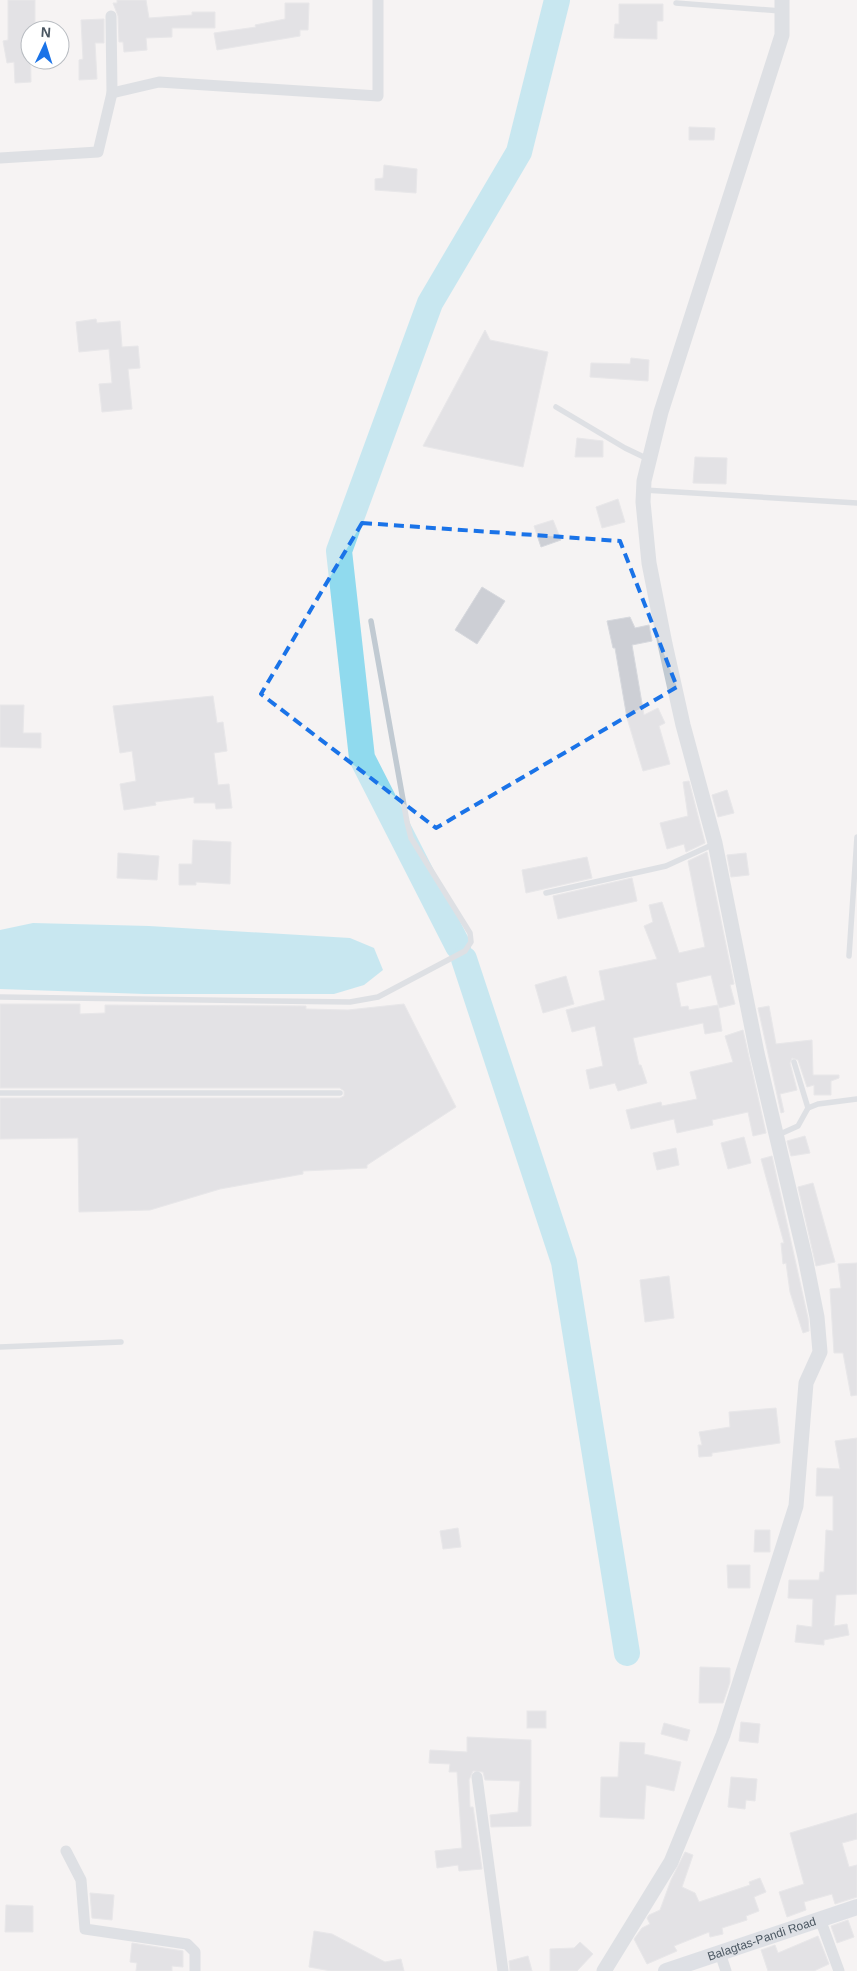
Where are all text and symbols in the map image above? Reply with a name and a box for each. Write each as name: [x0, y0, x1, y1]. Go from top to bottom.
north arrow: [20, 20, 70, 70]
text: N: [40, 24, 52, 40]
street label: Balagtas-Pandi Road: [706, 1914, 818, 1964]

